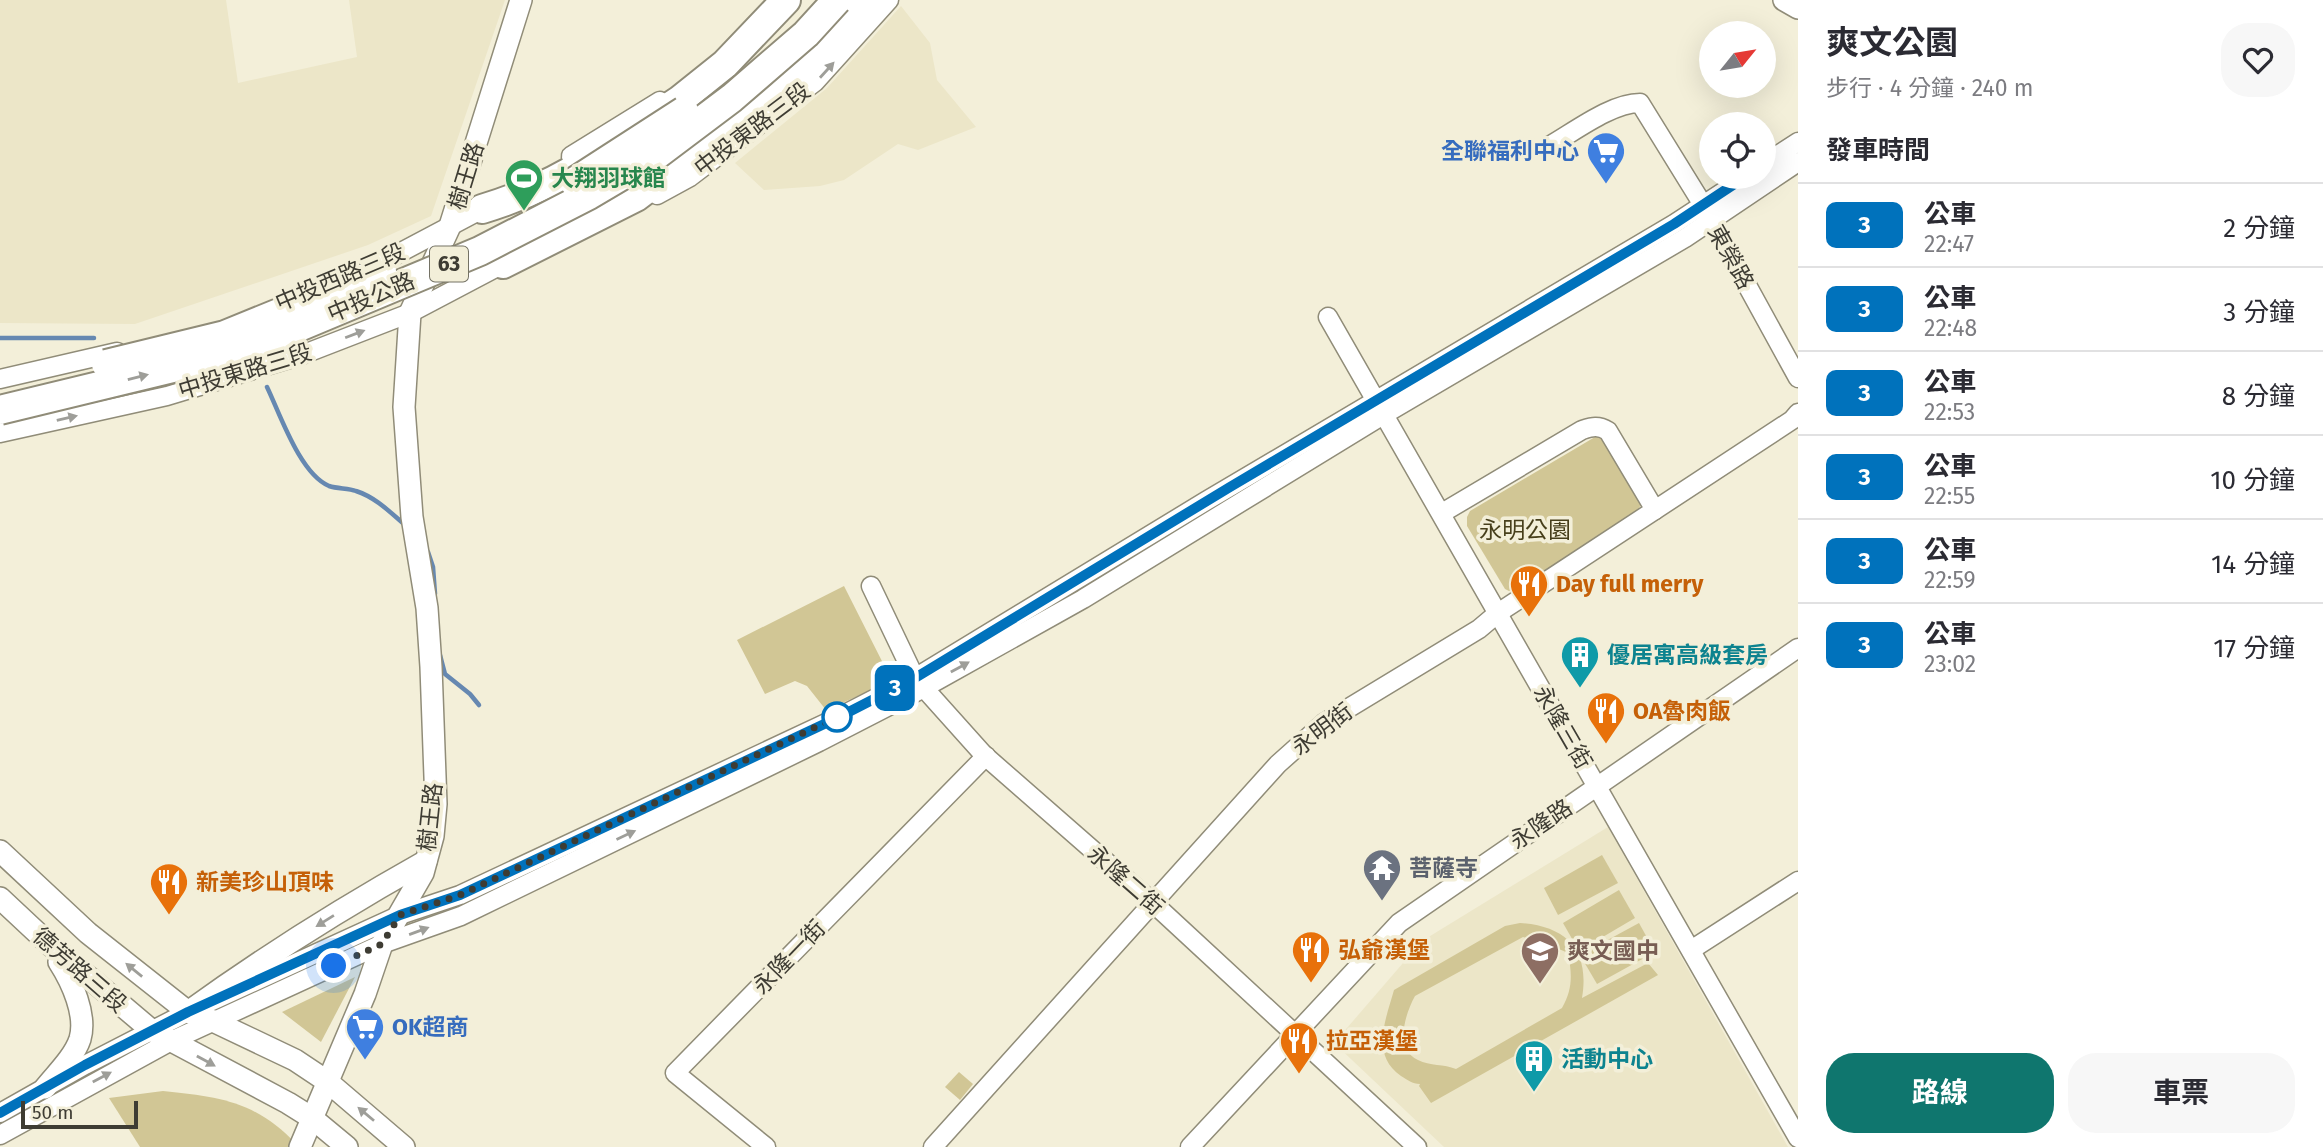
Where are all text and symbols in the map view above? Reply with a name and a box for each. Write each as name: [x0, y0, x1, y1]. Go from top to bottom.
north arrow: [1699, 21, 1776, 98]
map controls: [1699, 21, 1776, 189]
text: 爽文公園: [1826, 23, 1958, 63]
button: heart: [2221, 23, 2295, 97]
one-way arrow: [818, 62, 834, 79]
text: 步行 · 4 分鐘 · 240 m: [1826, 74, 2033, 102]
street label: 中投東路三段: [688, 76, 816, 182]
button: locate: [1699, 112, 1776, 189]
supermarket icon: 全聯福利中心: [1585, 130, 1627, 185]
text: 發車時間: [1826, 135, 1930, 166]
place label: 全聯福利中心: [1441, 137, 1579, 165]
street label: 樹王路: [443, 139, 489, 213]
sports icon: 大翔羽球館: [503, 157, 545, 212]
place label: 大翔羽球館: [551, 164, 666, 192]
text: 公車: [1924, 199, 1976, 230]
text: 3: [1858, 211, 1871, 239]
text: 2 分鐘: [2223, 213, 2295, 244]
street label: 東榮路: [1702, 220, 1760, 294]
text: 22:47: [1924, 230, 1974, 258]
street label: 中投西路三段: [271, 237, 409, 317]
road number: 63: [430, 246, 468, 282]
street label: 中投公路: [323, 266, 419, 328]
text: 公車: [1924, 283, 1976, 314]
text: 3: [1858, 295, 1871, 323]
text: 3 分鐘: [2223, 297, 2295, 328]
text: 22:48: [1924, 314, 1977, 342]
one-way arrow: [345, 329, 366, 340]
street label: 中投東路三段: [175, 337, 315, 405]
text: 公車: [1924, 367, 1976, 398]
one-way arrow: [127, 371, 149, 382]
text: 3: [1858, 379, 1871, 407]
text: 8 分鐘: [2222, 381, 2295, 412]
text: 22:53: [1924, 398, 1975, 426]
one-way arrow: [56, 412, 78, 423]
text: 公車: [1924, 451, 1976, 482]
text: 3: [1858, 463, 1871, 491]
text: 10 分鐘: [2210, 465, 2295, 496]
text: 22:55: [1924, 482, 1975, 510]
park label: 永明公園: [1479, 516, 1571, 544]
text: 公車: [1924, 535, 1976, 566]
text: 3: [1858, 547, 1871, 575]
text: 14 分鐘: [2211, 549, 2295, 580]
restaurant icon: Day full merry: [1508, 563, 1550, 618]
text: 22:59: [1924, 566, 1976, 594]
place label: Day full merry: [1556, 570, 1704, 598]
text: 公車: [1924, 619, 1976, 650]
text: 3: [1858, 631, 1871, 659]
text: 17 分鐘: [2213, 633, 2295, 664]
building icon: 優居寓高級套房: [1559, 634, 1601, 689]
place label: 優居寓高級套房: [1607, 641, 1768, 669]
text: 23:02: [1924, 650, 1976, 678]
one-way arrow: [951, 662, 971, 674]
line badge: 3: [872, 665, 918, 711]
text: 3: [889, 674, 901, 702]
street label: 永隆三街: [1528, 680, 1598, 774]
restaurant icon: OA魯肉飯: [1585, 690, 1627, 745]
street label: 永明街: [1286, 697, 1358, 761]
place label: OA魯肉飯: [1633, 697, 1731, 725]
unlabelled marker: [822, 702, 852, 732]
street label: 樹王路: [412, 781, 448, 853]
street label: 永隆路: [1505, 793, 1577, 855]
one-way arrow: [616, 829, 636, 841]
street label: 永隆二街: [1082, 839, 1170, 921]
temple icon: 菩薩寺: [1361, 847, 1403, 902]
place label: 菩薩寺: [1409, 854, 1478, 882]
restaurant icon: 新美珍山頂味: [148, 861, 190, 916]
place label: 新美珍山頂味: [196, 868, 334, 896]
one-way arrow: [315, 914, 334, 927]
street label: 永隆一街: [747, 914, 831, 1000]
street label: 德芳路三段: [27, 922, 133, 1018]
one-way arrow: [409, 925, 430, 936]
restaurant icon: 弘爺漢堡: [1290, 929, 1332, 984]
school or university icon: 爽文國中: [1519, 930, 1561, 985]
place label: 弘爺漢堡: [1338, 936, 1430, 964]
place label: 爽文國中: [1567, 937, 1659, 965]
your location: [316, 948, 351, 983]
one-way arrow: [125, 963, 143, 978]
supermarket icon: OK超商: [344, 1006, 386, 1061]
place label: OK超商: [392, 1013, 468, 1041]
restaurant icon: 拉亞漢堡: [1278, 1020, 1320, 1075]
place label: 拉亞漢堡: [1326, 1027, 1418, 1055]
building icon: 活動中心: [1513, 1038, 1555, 1093]
place label: 活動中心: [1561, 1045, 1653, 1073]
button: 路線: [1826, 1053, 2054, 1133]
button: 車票: [2068, 1053, 2295, 1133]
one-way arrow: [197, 1054, 217, 1066]
one-way arrow: [92, 1072, 112, 1083]
scale bar: [21, 1098, 138, 1130]
text: 50 m: [32, 1101, 73, 1124]
one-way arrow: [358, 1107, 375, 1122]

